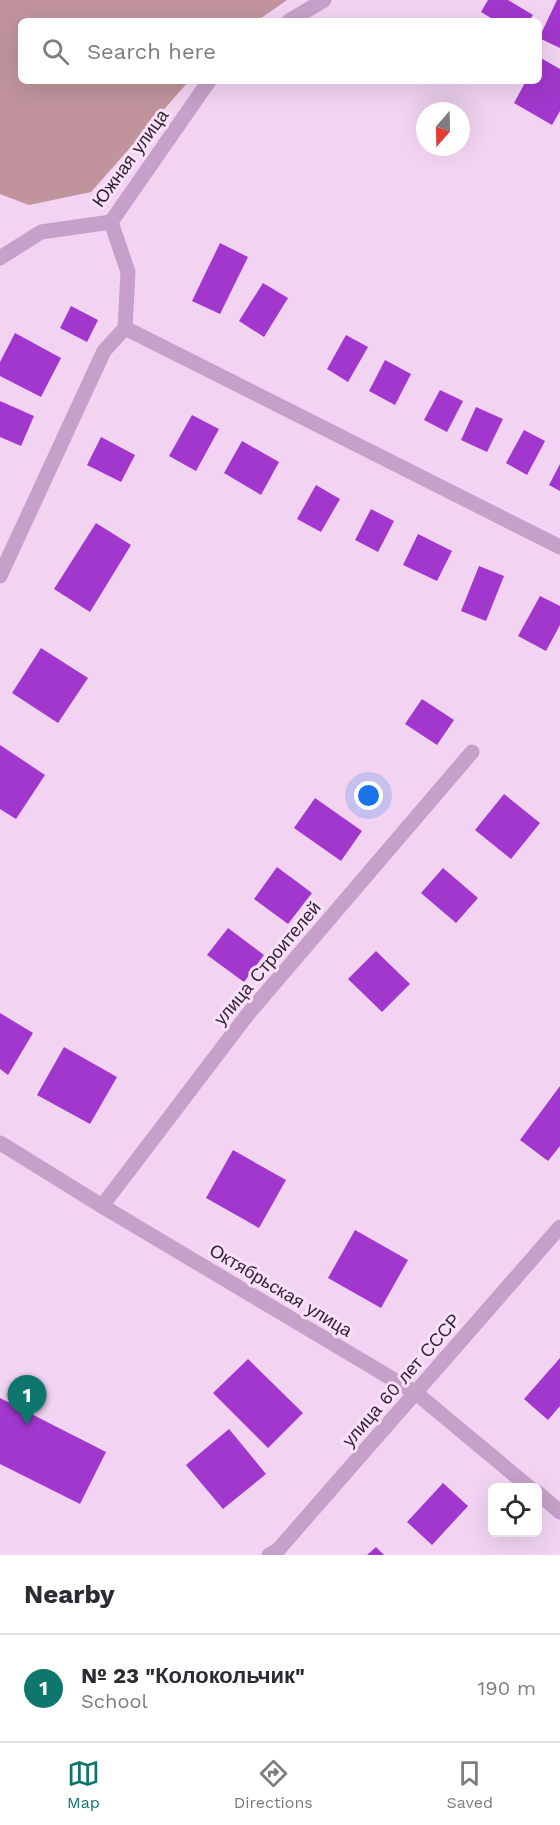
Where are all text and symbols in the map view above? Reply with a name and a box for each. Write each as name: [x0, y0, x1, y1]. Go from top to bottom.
search box: [18, 18, 542, 84]
icon: search: [39, 35, 72, 68]
text: Search here: [87, 39, 216, 64]
north arrow: [416, 102, 470, 156]
street label: Южная улица: [88, 104, 173, 211]
your location: [354, 781, 383, 810]
street label: улица Строителей: [209, 897, 325, 1029]
street label: Октябрьская улица: [206, 1239, 357, 1341]
street label: улица 60 лет СССР: [338, 1309, 464, 1451]
pin: 1: [8, 1376, 46, 1425]
map controls: [488, 1483, 542, 1537]
button: locate: [488, 1483, 542, 1537]
text: Nearby: [24, 1579, 115, 1609]
text: № 23 "Колокольчик": [81, 1663, 305, 1688]
text: 1: [39, 1676, 48, 1700]
text: 190 m: [478, 1676, 536, 1700]
text: School: [81, 1689, 148, 1713]
tab: Map: [67, 1757, 100, 1812]
tab: Directions: [234, 1757, 313, 1812]
tab: Saved: [447, 1757, 493, 1812]

